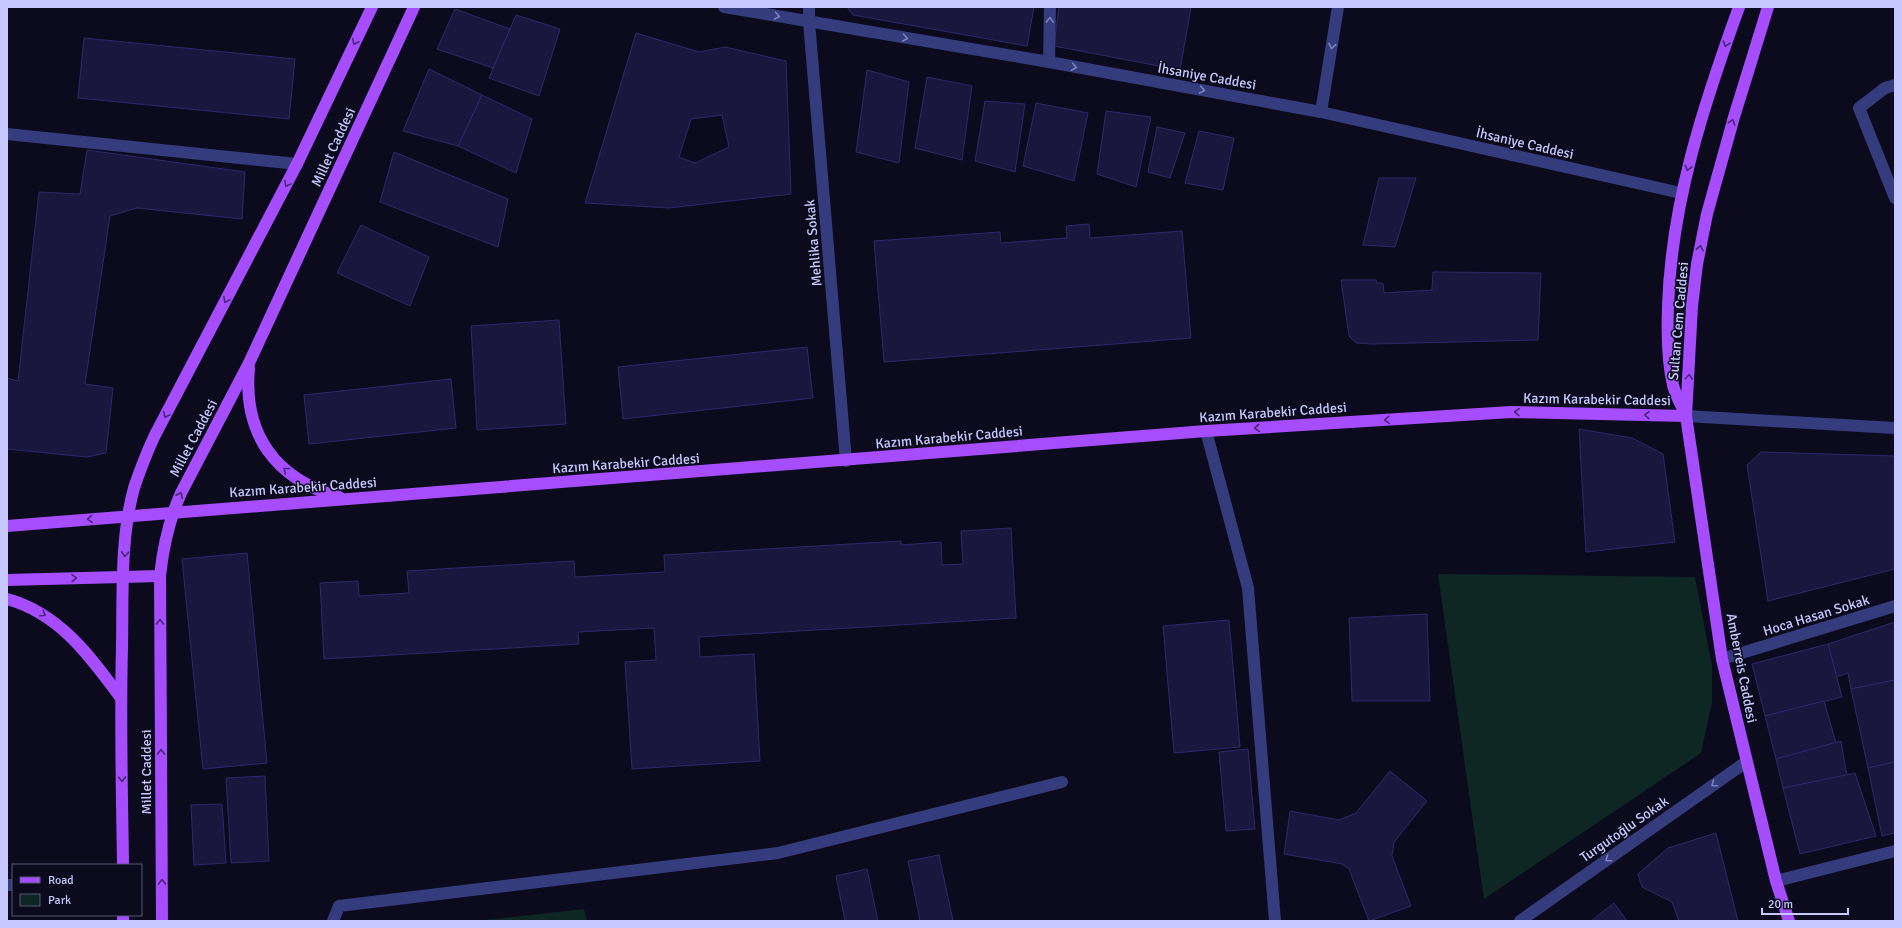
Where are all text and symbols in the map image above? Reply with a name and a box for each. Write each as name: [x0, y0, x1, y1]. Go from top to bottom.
one-way arrow: [773, 11, 780, 20]
one-way arrow: [1045, 17, 1054, 23]
one-way arrow: [902, 33, 908, 42]
one-way arrow: [352, 38, 360, 46]
one-way arrow: [1722, 40, 1731, 47]
one-way arrow: [1328, 42, 1337, 49]
street label: İhsaniye Caddesi: [1156, 59, 1258, 94]
one-way arrow: [1071, 62, 1077, 70]
one-way arrow: [1199, 86, 1205, 94]
street label: Millet Caddesi: [308, 105, 359, 189]
one-way arrow: [1727, 119, 1736, 126]
street label: İhsaniye Caddesi: [1474, 124, 1575, 163]
one-way arrow: [1684, 165, 1692, 171]
one-way arrow: [284, 180, 291, 188]
street label: Mehlika Sokak: [801, 199, 826, 287]
one-way arrow: [1696, 245, 1704, 251]
street label: Sultan Cem Caddesi: [1665, 261, 1692, 381]
one-way arrow: [224, 295, 231, 303]
one-way arrow: [1684, 374, 1693, 380]
street label: Kazım Karabekir Caddesi: [1523, 390, 1671, 409]
street label: Millet Caddesi: [166, 397, 221, 480]
street label: Kazım Karabekir Caddesi: [1199, 399, 1347, 426]
one-way arrow: [1514, 408, 1520, 416]
one-way arrow: [163, 411, 171, 418]
one-way arrow: [1644, 411, 1650, 420]
one-way arrow: [1384, 415, 1390, 424]
street label: Kazım Karabekir Caddesi: [875, 423, 1023, 452]
one-way arrow: [1254, 423, 1260, 432]
street label: Kazım Karabekir Caddesi: [552, 450, 700, 477]
one-way arrow: [283, 468, 290, 475]
street label: Kazım Karabekir Caddesi: [229, 474, 377, 501]
one-way arrow: [175, 492, 183, 499]
one-way arrow: [87, 514, 93, 523]
one-way arrow: [120, 551, 129, 557]
one-way arrow: [71, 574, 77, 582]
street label: Hoca Hasan Sokak: [1761, 591, 1871, 640]
one-way arrow: [39, 610, 46, 617]
street label: Amberreis Caddesi: [1723, 612, 1760, 724]
one-way arrow: [156, 619, 164, 625]
street label: Millet Caddesi: [138, 729, 155, 815]
one-way arrow: [157, 749, 165, 755]
one-way arrow: [118, 776, 126, 782]
one-way arrow: [1711, 779, 1718, 787]
street label: Turgutoğlu Sokak: [1577, 793, 1672, 866]
one-way arrow: [1605, 854, 1612, 861]
legend: [12, 864, 142, 916]
text: Road: [48, 873, 74, 888]
one-way arrow: [158, 879, 166, 885]
scale bar: [1762, 890, 1848, 916]
text: Park: [48, 893, 71, 908]
text: 20 m: [1768, 897, 1793, 912]

